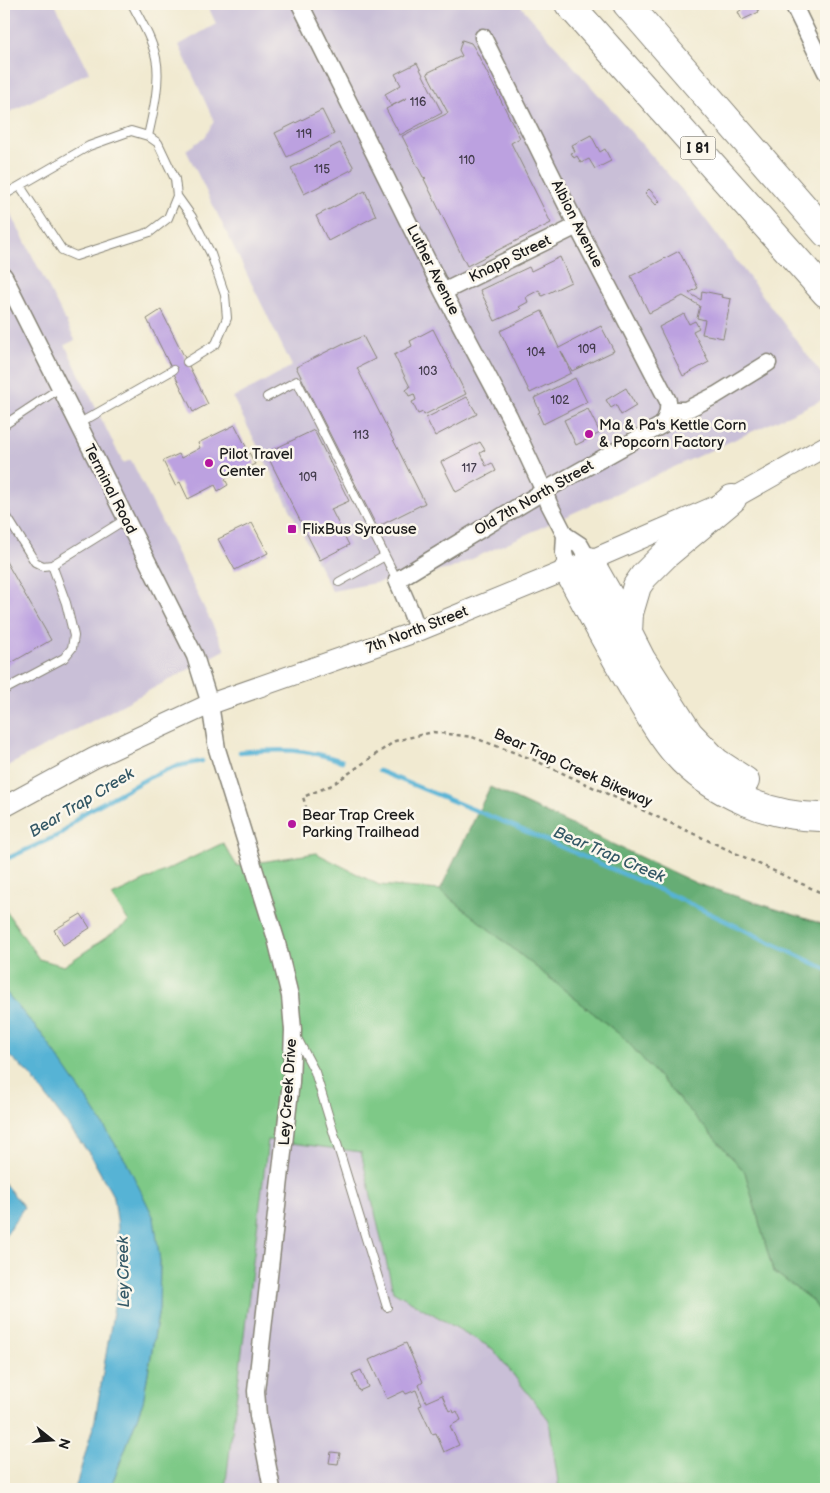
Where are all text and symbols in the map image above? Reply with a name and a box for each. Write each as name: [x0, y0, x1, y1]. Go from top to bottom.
house number: 116: [410, 95, 426, 110]
house number: 119: [296, 127, 312, 142]
road number: I 81: [680, 136, 716, 160]
house number: 110: [459, 153, 475, 168]
house number: 115: [314, 162, 330, 177]
street label: Albion Avenue: [547, 177, 607, 271]
street label: Luther Avenue: [402, 222, 464, 318]
street label: Knapp Street: [466, 231, 554, 287]
house number: 109: [578, 342, 596, 357]
house number: 104: [526, 345, 546, 360]
house number: 103: [418, 364, 438, 379]
house number: 102: [551, 393, 569, 408]
place label: Ma & Pa's Kettle Corn & Popcorn Factory: [599, 416, 747, 452]
house number: 113: [353, 428, 369, 443]
marker: Ma & Pa's Kettle Corn & Popcorn Factory: [583, 428, 595, 440]
street label: Terminal Road: [79, 441, 141, 537]
place label: Pilot Travel Center: [219, 445, 293, 481]
street label: Old 7th North Street: [471, 456, 597, 540]
marker: Pilot Travel Center: [203, 457, 215, 469]
house number: 117: [461, 461, 477, 476]
house number: 109: [299, 470, 317, 485]
place label: FlixBus Syracuse: [302, 520, 417, 539]
marker: FlixBus Syracuse: [286, 523, 298, 535]
street label: 7th North Street: [363, 602, 471, 658]
street label: Bear Trap Creek Bikeway: [491, 724, 655, 812]
water label: Bear Trap Creek: [26, 764, 139, 842]
place label: Bear Trap Creek Parking Trailhead: [302, 806, 419, 842]
marker: Bear Trap Creek Parking Trailhead: [286, 818, 298, 830]
water label: Bear Trap Creek: [551, 823, 668, 887]
street label: Ley Creek Drive: [275, 1038, 301, 1146]
water label: Ley Creek: [114, 1235, 134, 1308]
north arrow: [28, 1416, 78, 1466]
text: N: [54, 1436, 74, 1451]

